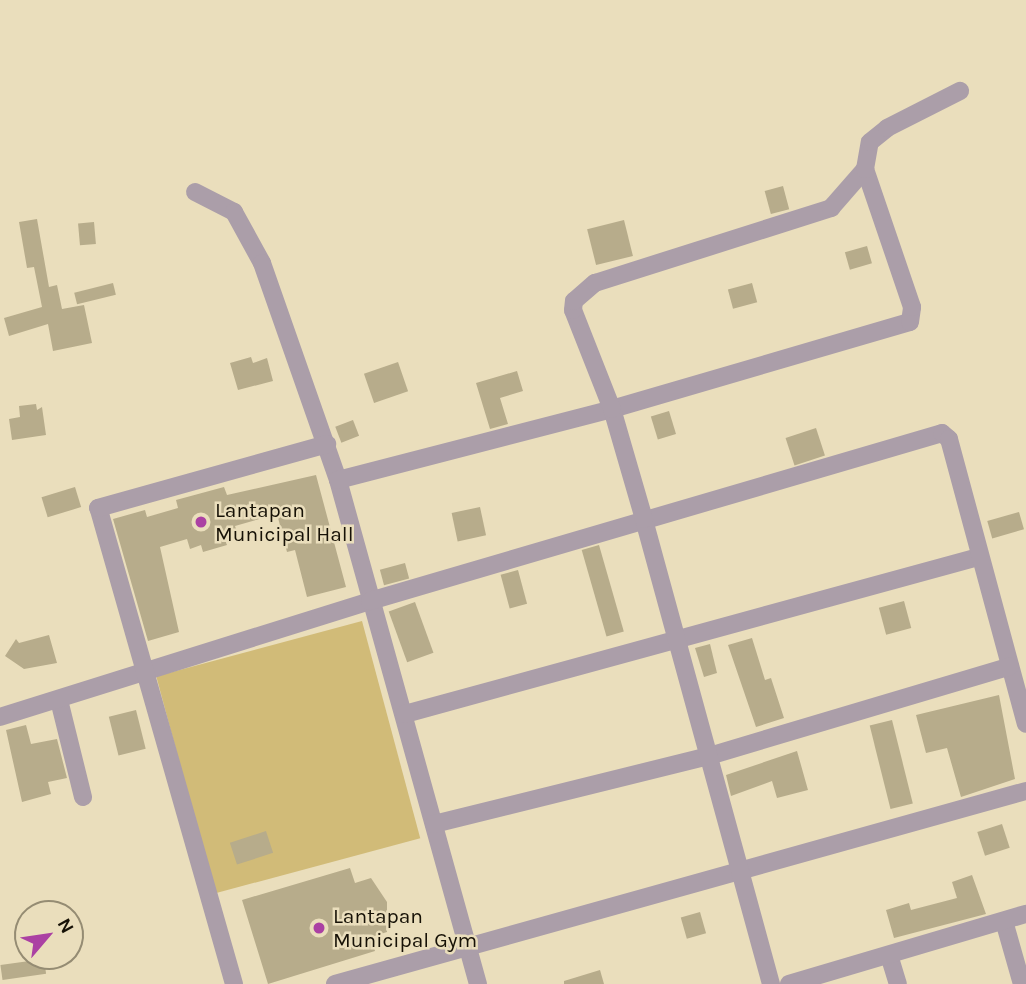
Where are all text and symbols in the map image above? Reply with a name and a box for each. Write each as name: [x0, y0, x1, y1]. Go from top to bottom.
place label: Lantapan Municipal Hall: [215, 497, 354, 547]
marker: Lantapan Municipal Hall: [193, 514, 209, 530]
north arrow: [14, 900, 84, 970]
place label: Lantapan Municipal Gym: [333, 903, 477, 953]
text: N: [53, 914, 79, 937]
marker: Lantapan Municipal Gym: [311, 920, 327, 936]

